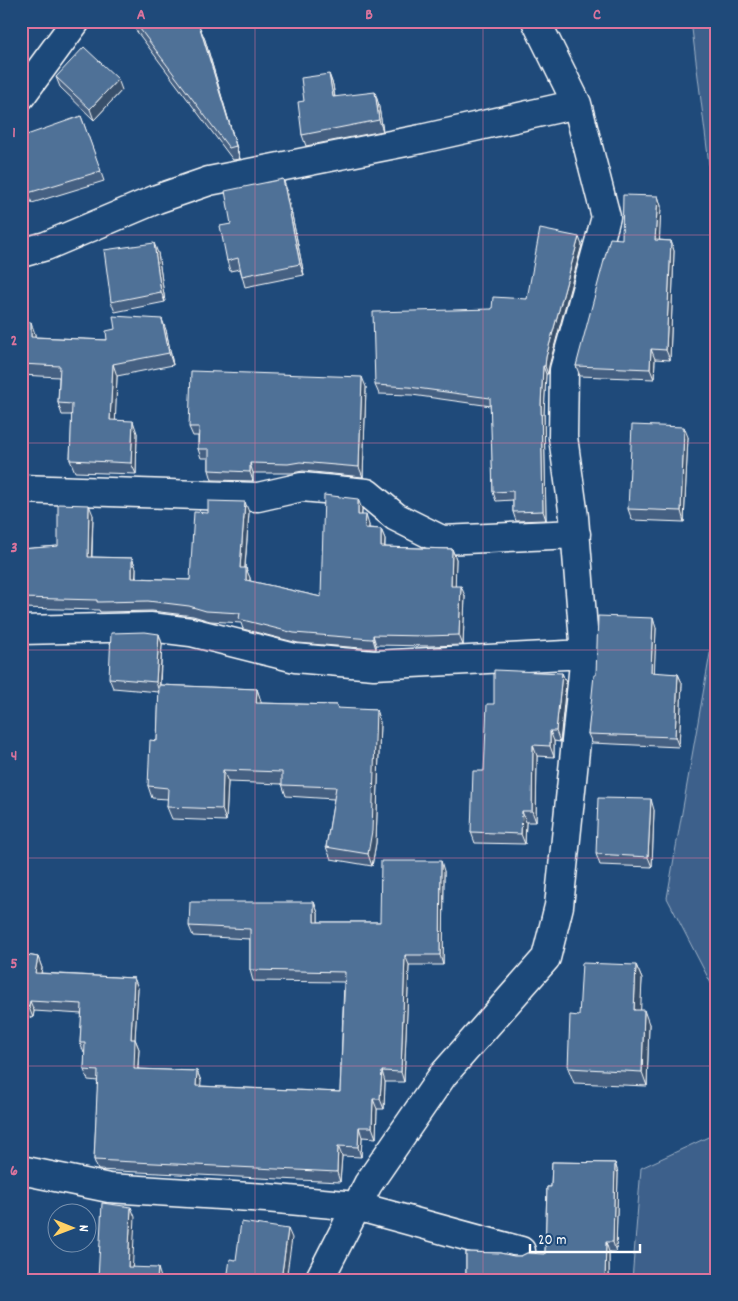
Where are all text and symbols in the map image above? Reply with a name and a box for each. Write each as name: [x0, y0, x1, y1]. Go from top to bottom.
text: A: [137, 4, 146, 27]
text: B: [365, 4, 373, 27]
text: C: [593, 4, 601, 27]
text: 1: [12, 122, 16, 145]
text: 2: [11, 330, 18, 353]
text: 3: [10, 537, 18, 560]
text: 4: [11, 745, 17, 768]
text: 5: [10, 953, 18, 976]
text: 6: [10, 1160, 18, 1183]
north arrow: [48, 1204, 98, 1254]
scale bar: [530, 1221, 640, 1253]
text: N: [73, 1225, 93, 1232]
text: 20 m: [538, 1230, 566, 1252]

